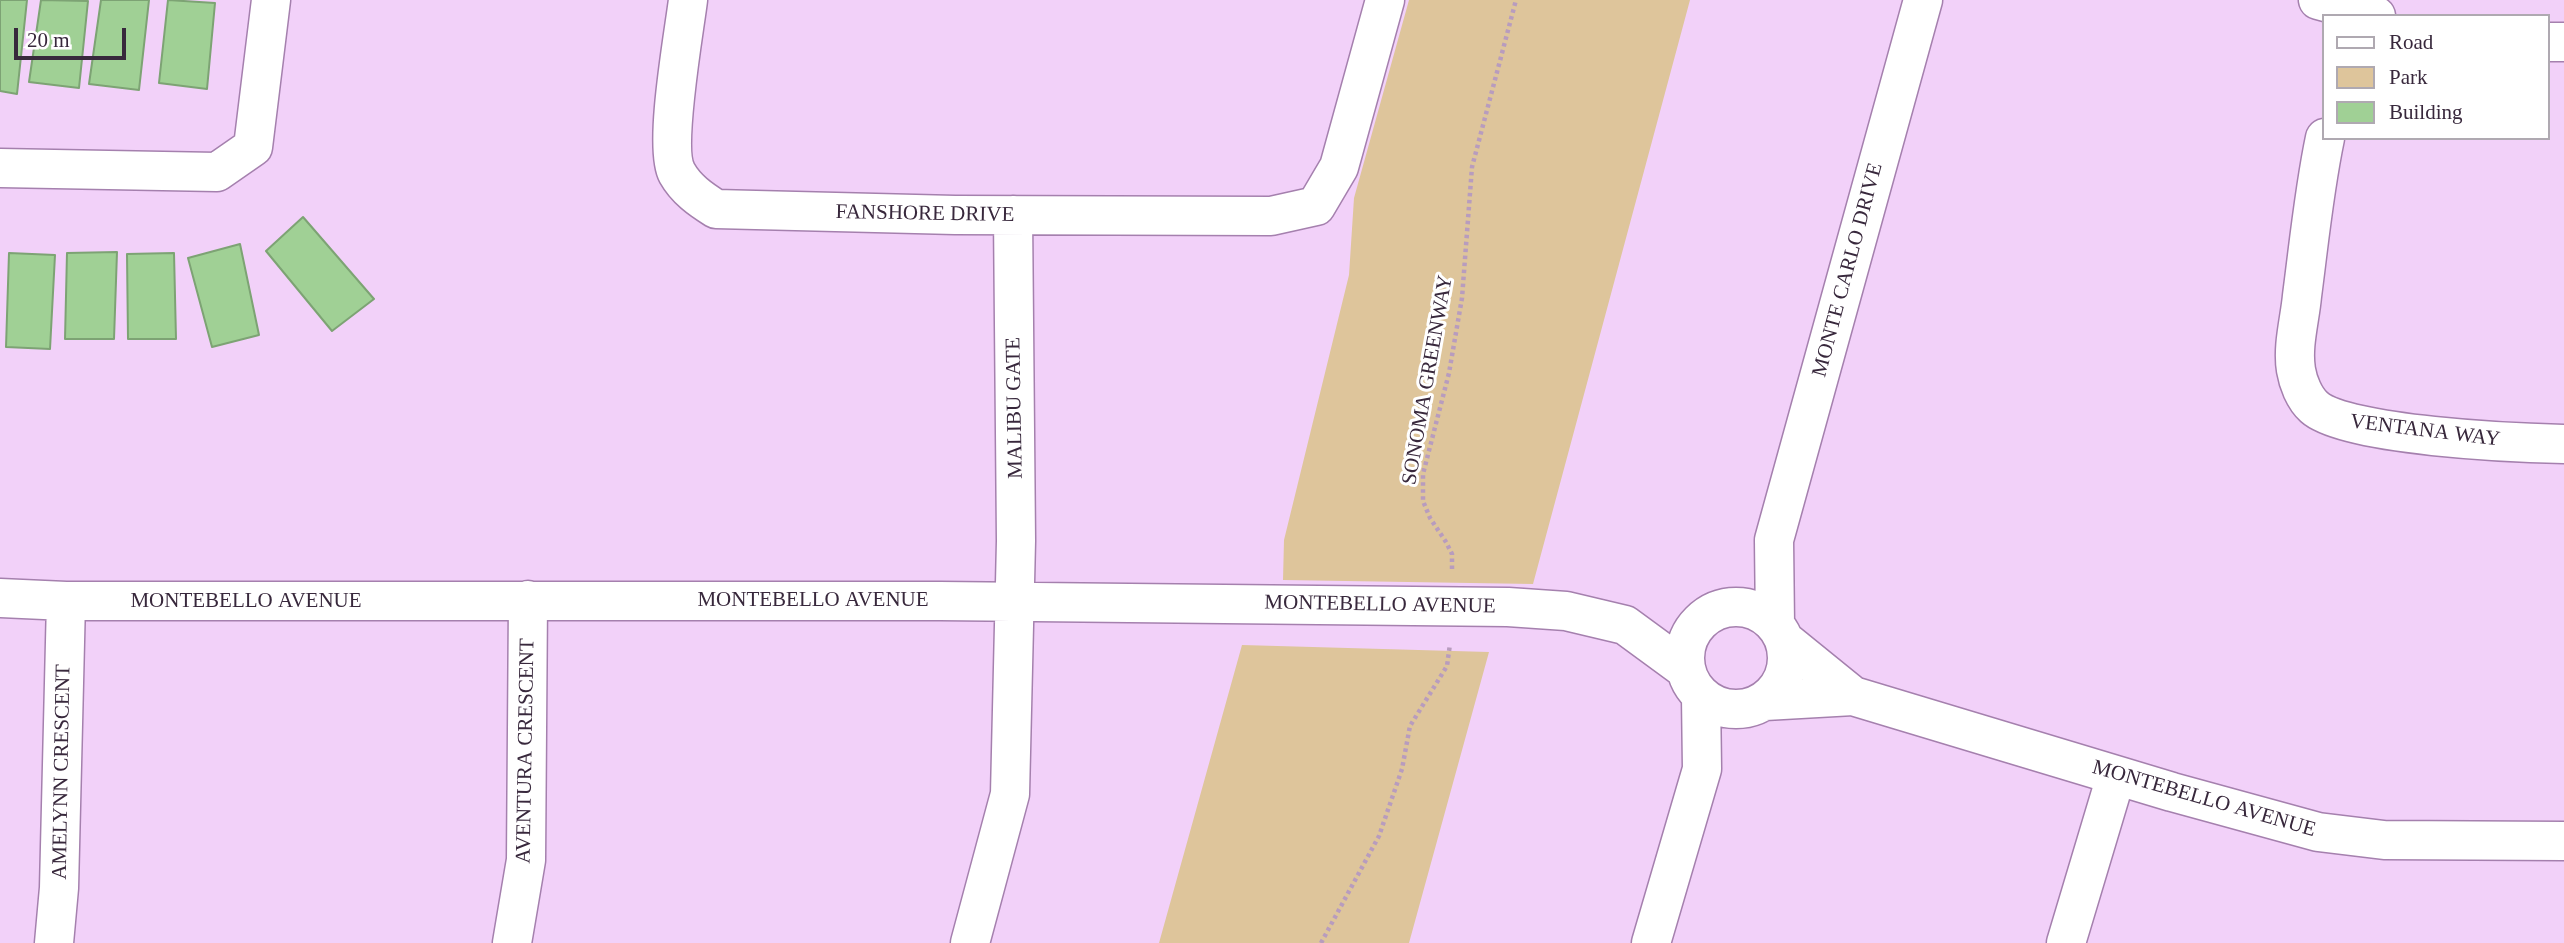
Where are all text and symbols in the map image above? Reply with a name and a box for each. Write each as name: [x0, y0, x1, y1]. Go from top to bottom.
scale bar: [18, 14, 130, 58]
legend: [2322, 14, 2550, 140]
text: 20 m: [27, 28, 70, 52]
text: Road: [2389, 30, 2433, 54]
text: Park: [2389, 65, 2428, 89]
text: Building: [2389, 100, 2463, 124]
street label: MONTE CARLO DRIVE: [1807, 160, 1889, 380]
street label: FANSHORE DRIVE: [835, 200, 1015, 228]
street label: SONOMA GREENWAY: [1397, 273, 1459, 487]
street label: MALIBU GATE: [1001, 337, 1029, 479]
street label: VENTANA WAY: [2349, 409, 2501, 453]
street label: MONTEBELLO AVENUE: [697, 587, 929, 613]
street label: MONTEBELLO AVENUE: [130, 588, 362, 614]
street label: MONTEBELLO AVENUE: [1264, 590, 1496, 620]
street label: AVENTURA CRESCENT: [511, 638, 541, 864]
street label: AMELYNN CRESCENT: [48, 664, 76, 880]
street label: MONTEBELLO AVENUE: [2089, 755, 2319, 843]

